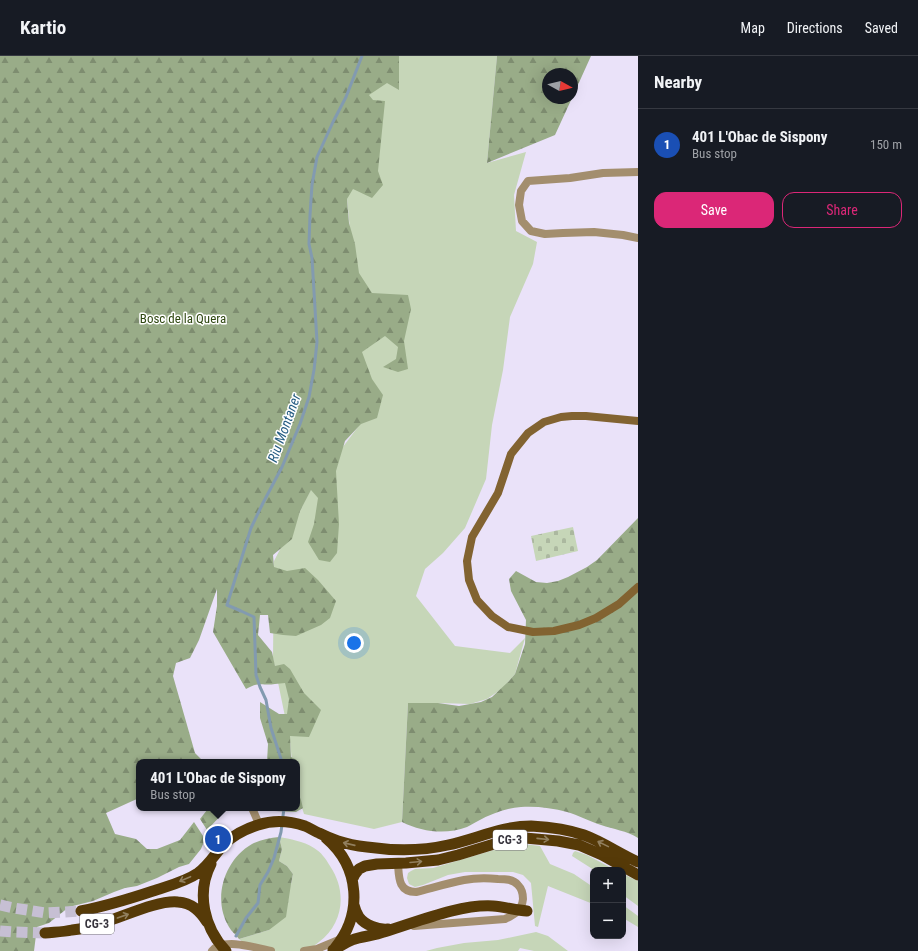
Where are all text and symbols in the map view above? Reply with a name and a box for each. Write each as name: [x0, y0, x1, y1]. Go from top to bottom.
text: Kartio: [20, 16, 66, 39]
text: Map: [741, 20, 765, 36]
text: Directions: [787, 20, 843, 36]
text: Saved: [865, 20, 898, 36]
north arrow: [542, 68, 578, 104]
text: Nearby: [654, 72, 702, 92]
text: 401 L'Obac de Sispony: [692, 128, 827, 146]
text: 1: [664, 137, 670, 152]
text: 150 m: [870, 137, 902, 152]
text: Bus stop: [692, 146, 737, 161]
button: Save: [654, 192, 774, 228]
button: Share: [782, 192, 902, 228]
park label: Bosc de la Quera: [140, 311, 226, 326]
water label: Riu Montaner: [264, 391, 304, 464]
your location: [344, 633, 364, 653]
popup: [136, 759, 300, 811]
text: 401 L'Obac de Sispony: [150, 769, 286, 787]
text: Bus stop: [150, 787, 195, 802]
pin: 1: [205, 824, 231, 854]
road number: CG-3: [493, 830, 527, 850]
one-way arrow: [536, 835, 549, 843]
one-way arrow: [343, 840, 356, 847]
one-way arrow: [598, 840, 610, 848]
one-way arrow: [409, 859, 422, 866]
map controls: [590, 867, 626, 939]
button: +: [590, 867, 626, 903]
one-way arrow: [179, 876, 191, 884]
button: −: [590, 903, 626, 939]
one-way arrow: [117, 912, 130, 919]
road number: CG-3: [80, 914, 114, 934]

